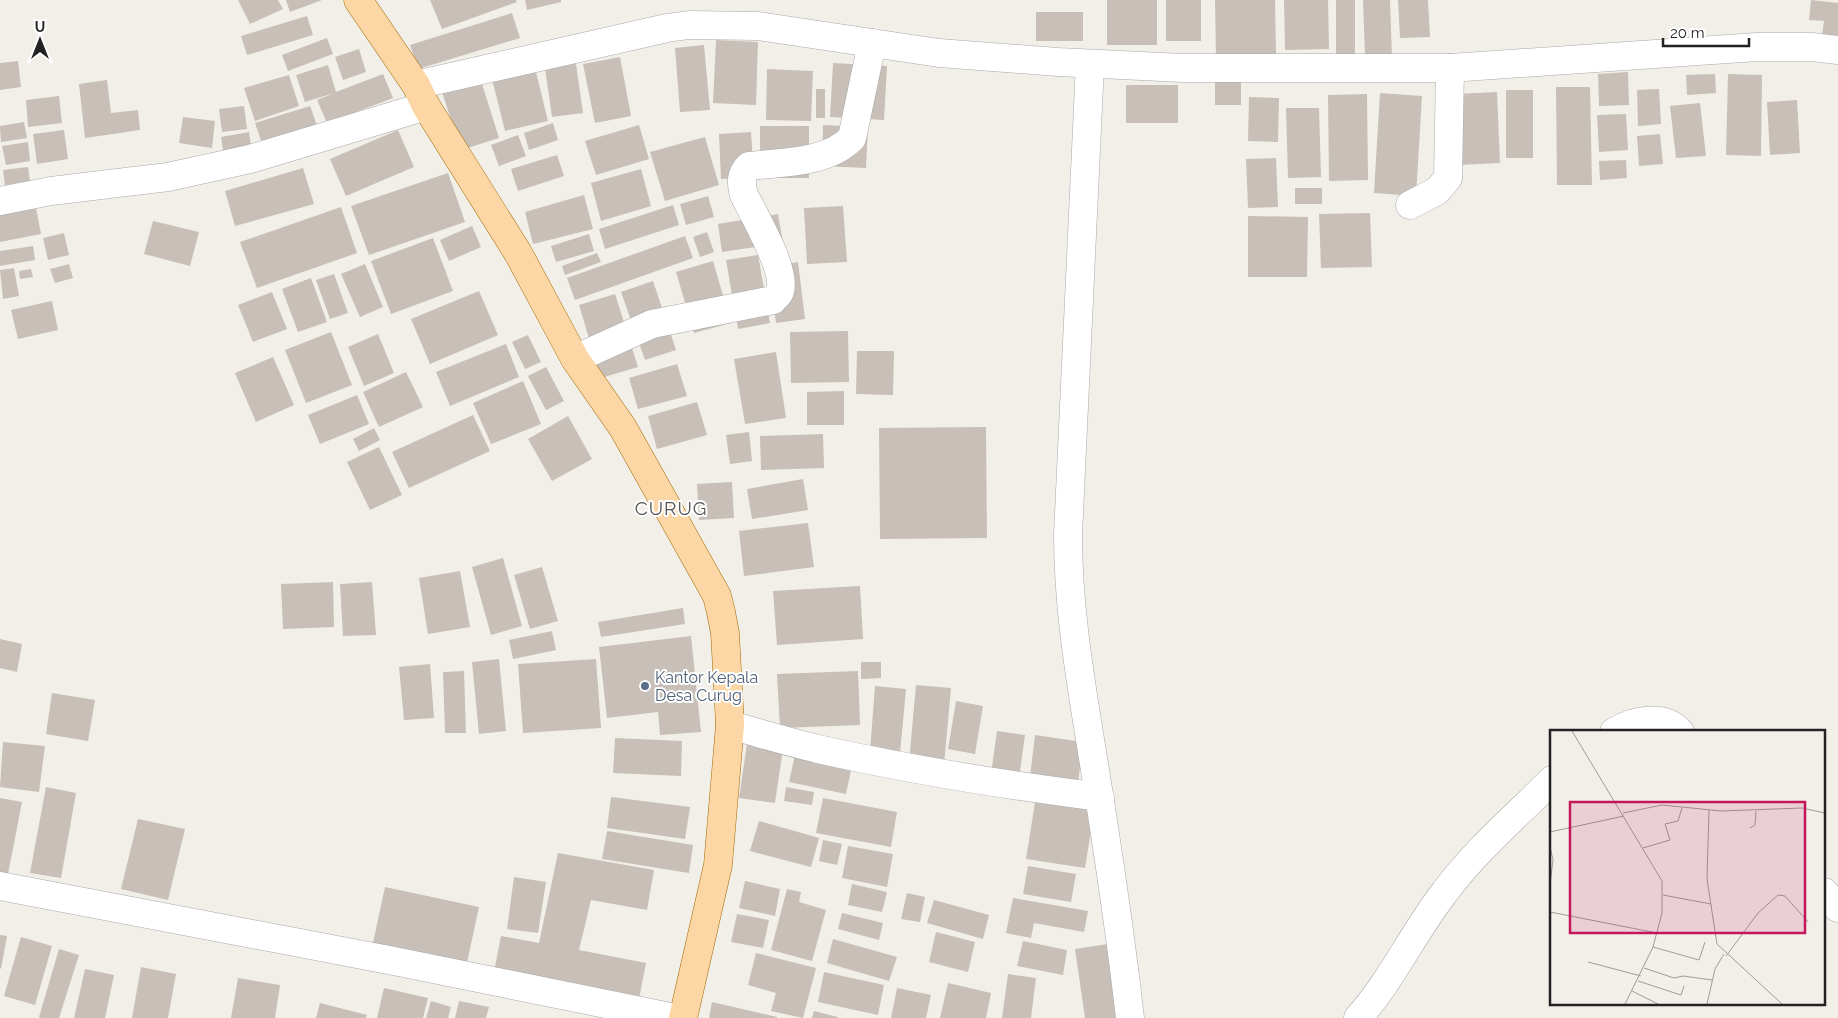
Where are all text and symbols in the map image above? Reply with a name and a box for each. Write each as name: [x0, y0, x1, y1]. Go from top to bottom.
north arrow: [15, 15, 65, 65]
scale bar: [1663, 15, 1749, 47]
text: U: [35, 19, 45, 35]
text: 20 m: [1670, 24, 1705, 42]
district label: CURUG: [635, 497, 707, 519]
place label: Kantor Kepala Desa Curug: [655, 668, 758, 705]
marker: Kantor Kepala Desa Curug: [639, 680, 651, 692]
inset map: [1550, 730, 1826, 1006]

